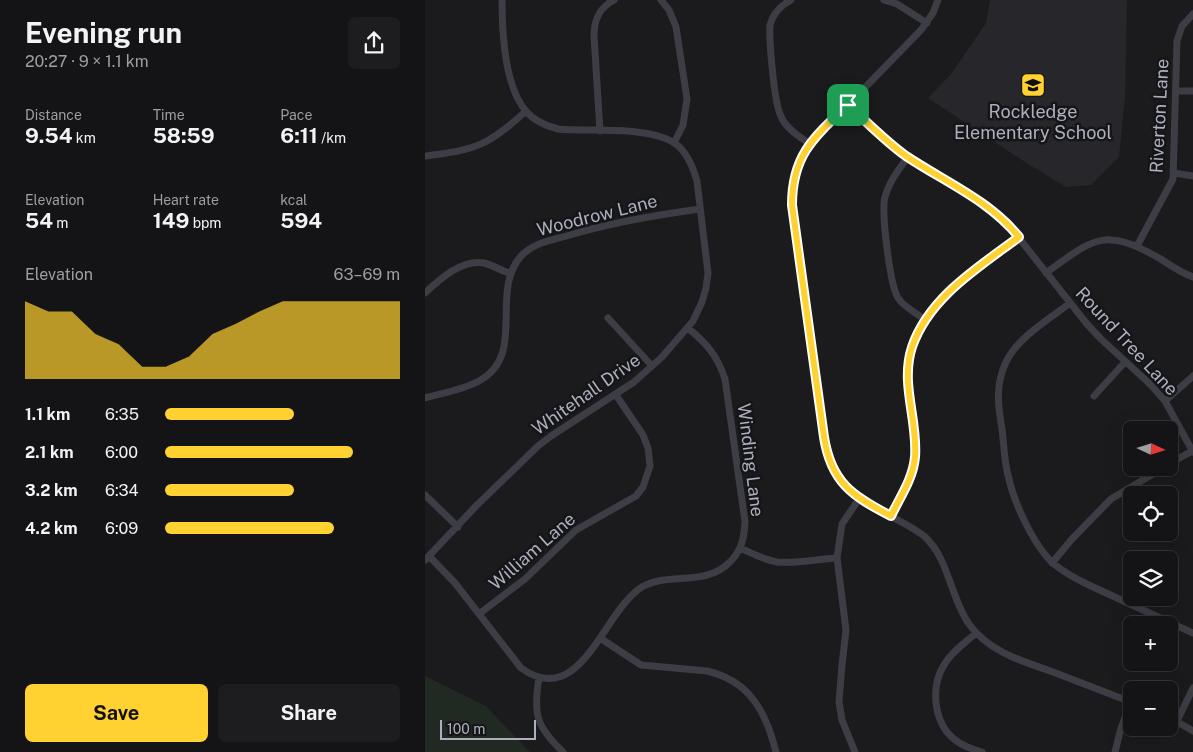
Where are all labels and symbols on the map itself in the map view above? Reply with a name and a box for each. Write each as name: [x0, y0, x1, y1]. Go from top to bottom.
street label: Riverton Lane: [1146, 58, 1172, 174]
school or university icon: Rockledge Elementary School: [1020, 72, 1046, 98]
pin: [827, 84, 869, 126]
place label: Rockledge Elementary School: [954, 101, 1112, 143]
street label: Woodrow Lane: [535, 190, 659, 240]
street label: Round Tree Lane: [1071, 283, 1183, 399]
street label: Whitehall Drive: [528, 349, 644, 439]
street label: Winding Lane: [734, 402, 768, 518]
north arrow: [1123, 421, 1177, 476]
street label: William Lane: [485, 508, 579, 594]
scale bar: [440, 717, 536, 740]

